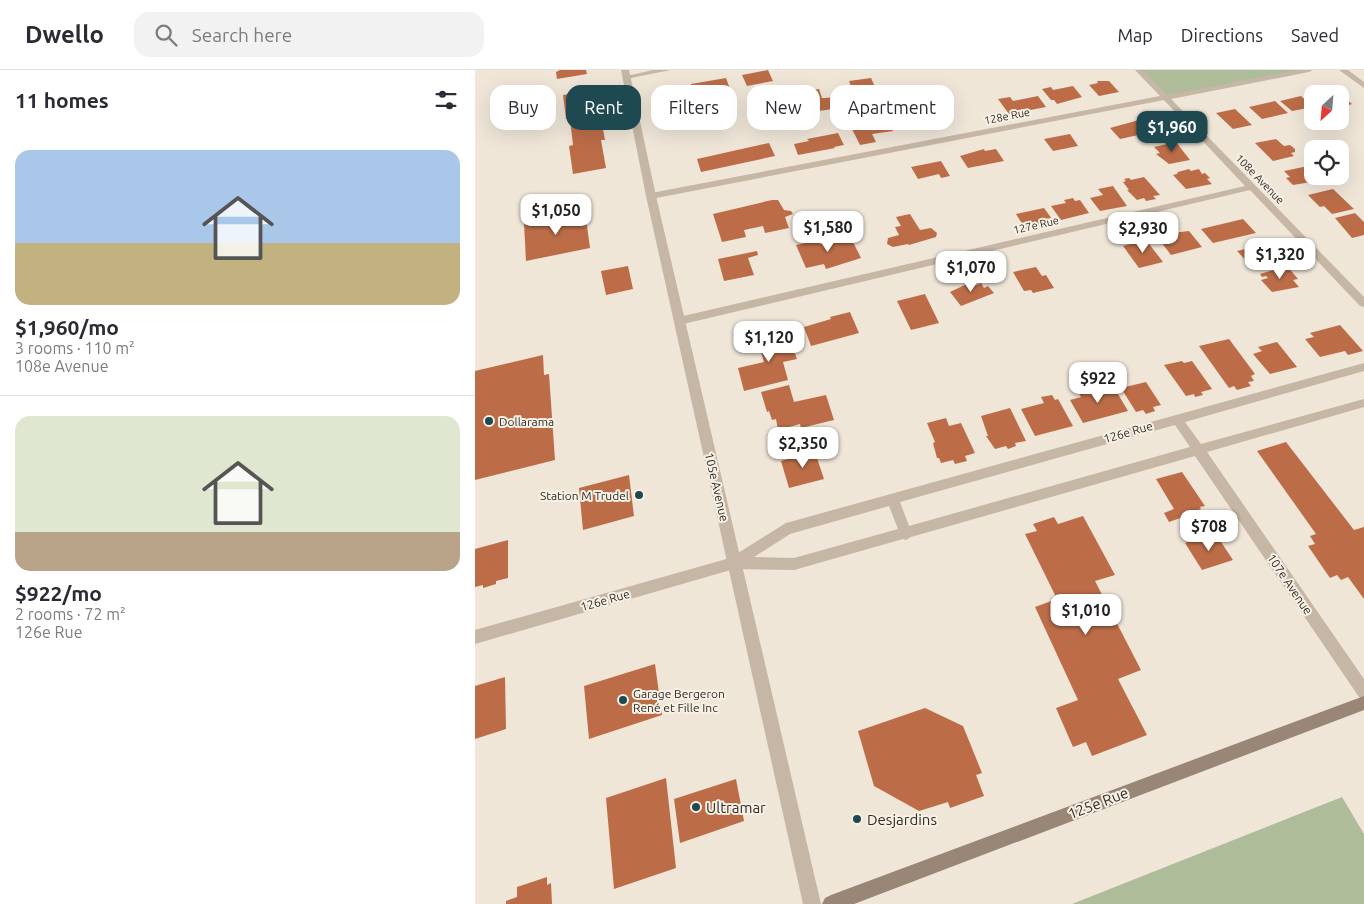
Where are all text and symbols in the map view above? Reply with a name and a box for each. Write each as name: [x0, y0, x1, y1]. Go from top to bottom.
search box: [134, 12, 484, 57]
text: Dwello: [25, 21, 104, 48]
icon: search: [152, 21, 180, 49]
text: Search here: [192, 24, 292, 46]
text: Map: [1117, 25, 1153, 45]
text: Directions: [1181, 25, 1263, 45]
text: Saved: [1291, 25, 1339, 45]
chip: Buy: [490, 85, 556, 130]
chip: Rent: [566, 85, 641, 130]
chip: Filters: [651, 85, 737, 130]
chip: New: [747, 85, 820, 130]
chip: Apartment: [830, 85, 954, 130]
north arrow: [1304, 85, 1349, 130]
map controls: [1304, 85, 1349, 185]
icon: filters: [432, 86, 460, 114]
text: 11 homes: [15, 88, 109, 112]
street label: 128e Rue: [983, 106, 1031, 126]
pin: $1,960: [1131, 111, 1213, 153]
text: $1,960: [1147, 118, 1197, 136]
button: locate: [1304, 140, 1349, 185]
street label: 108e Avenue: [1233, 152, 1287, 206]
icon: home: [193, 183, 283, 273]
pin: $1,050: [515, 194, 597, 236]
text: $1,050: [531, 201, 581, 219]
pin: $1,580: [787, 210, 869, 253]
pin: $2,930: [1102, 212, 1184, 254]
street label: 127e Rue: [1012, 214, 1060, 236]
text: $1,580: [803, 218, 853, 236]
text: $2,930: [1118, 219, 1168, 237]
pin: $1,320: [1239, 238, 1321, 280]
text: $1,320: [1255, 245, 1305, 263]
pin: $1,070: [930, 250, 1012, 293]
text: $1,070: [946, 258, 996, 276]
text: $1,960/mo: [15, 315, 119, 339]
pin: $1,120: [728, 320, 810, 363]
text: $1,120: [744, 328, 794, 346]
text: 3 rooms · 110 m²: [15, 339, 135, 357]
text: 108e Avenue: [15, 357, 108, 375]
pin: $922: [1068, 362, 1128, 404]
text: $922: [1080, 369, 1116, 387]
marker: Dollarama: [483, 415, 495, 427]
place label: Dollarama: [499, 415, 554, 428]
street label: 126e Rue: [1102, 419, 1154, 445]
pin: $2,350: [762, 426, 844, 469]
text: $2,350: [778, 434, 828, 452]
icon: home: [193, 448, 283, 538]
street label: 105e Avenue: [703, 451, 731, 523]
place label: Station M Trudel: [540, 489, 629, 502]
marker: Station M Trudel: [633, 489, 645, 501]
pin: $708: [1179, 510, 1239, 552]
text: $708: [1191, 517, 1227, 535]
street label: 107e Avenue: [1265, 551, 1315, 617]
text: $922/mo: [15, 581, 102, 605]
street label: 126e Rue: [579, 587, 631, 613]
pin: $1,010: [1045, 594, 1127, 636]
text: $1,010: [1061, 601, 1111, 619]
text: 2 rooms · 72 m²: [15, 605, 126, 623]
text: 126e Rue: [15, 623, 83, 641]
place label: Garage Bergeron René et Fille Inc: [633, 687, 725, 714]
marker: Garage Bergeron René et Fille Inc: [617, 694, 629, 706]
street label: 125e Rue: [1065, 784, 1131, 822]
place label: Ultramar: [706, 799, 766, 816]
marker: Ultramar: [690, 801, 702, 813]
place label: Desjardins: [867, 811, 937, 828]
marker: Desjardins: [851, 813, 863, 825]

